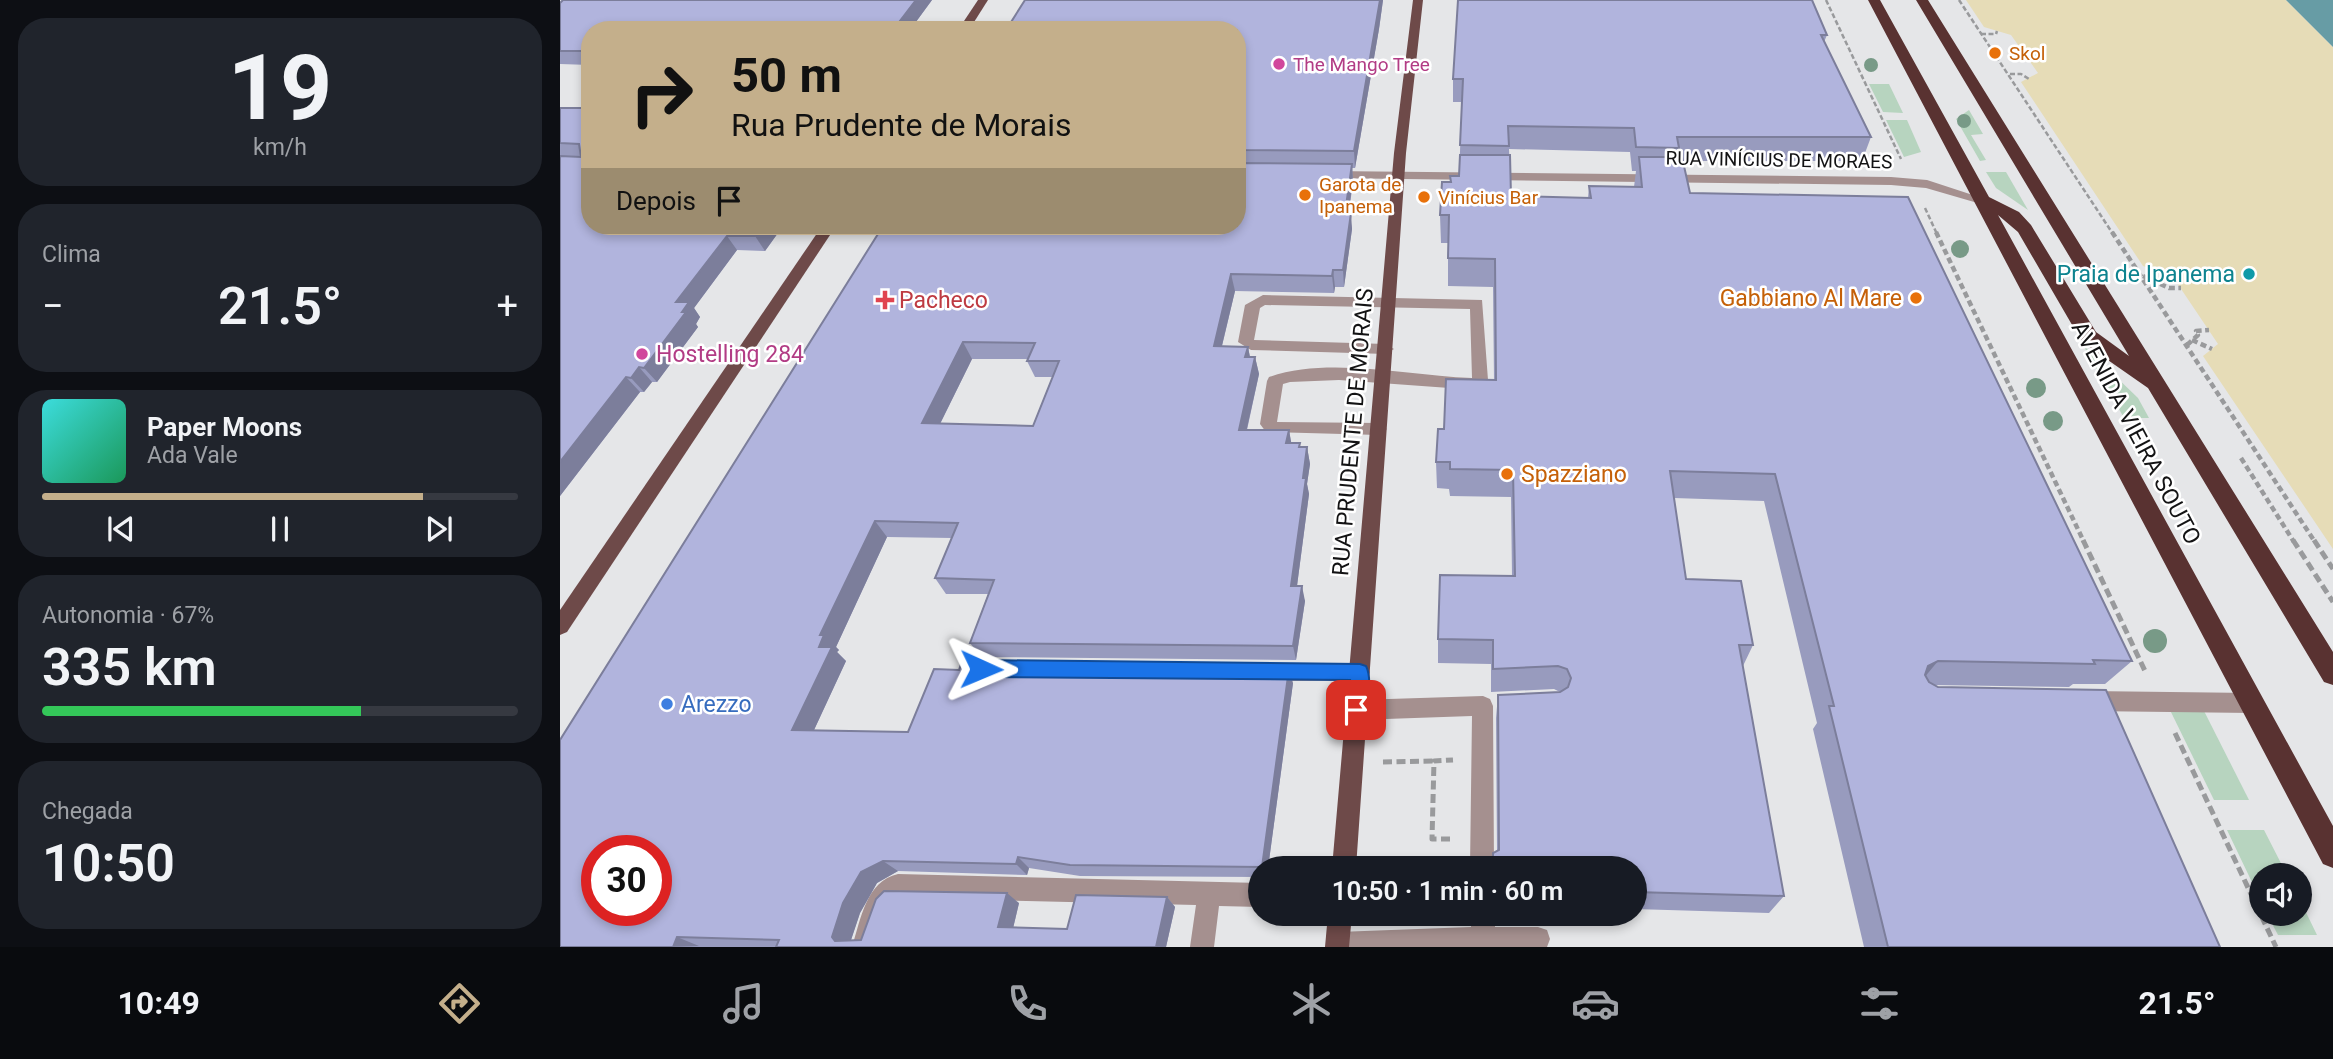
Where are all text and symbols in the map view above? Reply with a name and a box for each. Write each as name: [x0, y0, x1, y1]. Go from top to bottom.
text: 19: [228, 35, 332, 141]
place label: Skol: [2009, 42, 2045, 65]
marker: Skol: [1987, 45, 2003, 61]
text: 50 m: [731, 47, 842, 104]
icon: right: [616, 49, 707, 140]
place label: The Mango Tree: [1293, 53, 1430, 76]
marker: The Mango Tree: [1271, 56, 1287, 72]
text: Rua Prudente de Morais: [731, 106, 1072, 144]
text: km/h: [253, 134, 307, 161]
street label: RUA VINÍCIUS DE MORAES: [1666, 147, 1892, 173]
place label: Garota de Ipanema: [1319, 173, 1401, 218]
icon: arrive: [710, 182, 748, 220]
text: Depois: [616, 186, 696, 216]
place label: Vinícius Bar: [1438, 186, 1539, 209]
marker: Garota de Ipanema: [1297, 187, 1313, 203]
marker: Vinícius Bar: [1416, 189, 1432, 205]
text: Clima: [42, 241, 101, 268]
place label: Praia de Ipanema: [2057, 261, 2235, 288]
marker: Praia de Ipanema: [2241, 266, 2257, 282]
text: 21.5°: [218, 276, 342, 337]
text: −: [42, 284, 64, 328]
text: +: [496, 284, 518, 328]
place label: Gabbiano Al Mare: [1720, 285, 1902, 312]
place label: Pacheco: [899, 287, 988, 314]
street label: RUA PRUDENTE DE MORAIS: [1327, 287, 1379, 577]
marker: Gabbiano Al Mare: [1908, 290, 1924, 306]
marker: Pacheco: [877, 292, 893, 308]
street label: AVENIDA VIEIRA SOUTO: [2066, 317, 2206, 549]
place label: Hostelling 284: [656, 341, 804, 368]
marker: Hostelling 284: [634, 346, 650, 362]
text: Paper Moons: [147, 412, 302, 442]
text: Ada Vale: [147, 442, 238, 469]
place label: Spazziano: [1521, 461, 1627, 488]
marker: Spazziano: [1499, 466, 1515, 482]
icon: previous: [102, 510, 140, 548]
icon: pause: [261, 510, 299, 548]
icon: next: [420, 510, 458, 548]
text: Autonomia · 67%: [42, 602, 214, 629]
position arrow: [944, 632, 1018, 706]
text: 335 km: [42, 637, 217, 698]
pin: [1326, 680, 1386, 740]
place label: Arezzo: [681, 691, 752, 718]
icon: arrive: [1337, 691, 1375, 729]
marker: Arezzo: [659, 696, 675, 712]
text: Chegada: [42, 798, 133, 825]
text: 10:50: [42, 833, 175, 894]
speed limit sign: 30: [581, 835, 672, 926]
map controls: [2249, 863, 2312, 926]
button: sound: [2249, 863, 2312, 926]
text: 10:50 · 1 min · 60 m: [1332, 876, 1563, 906]
icon: directions: [435, 979, 484, 1028]
icon: music: [719, 979, 768, 1028]
icon: phone: [1003, 979, 1052, 1028]
icon: climate: [1287, 979, 1336, 1028]
icon: car: [1571, 979, 1620, 1028]
icon: filters: [1855, 979, 1904, 1028]
text: 10:49: [117, 984, 200, 1022]
text: 21.5°: [2139, 984, 2215, 1022]

